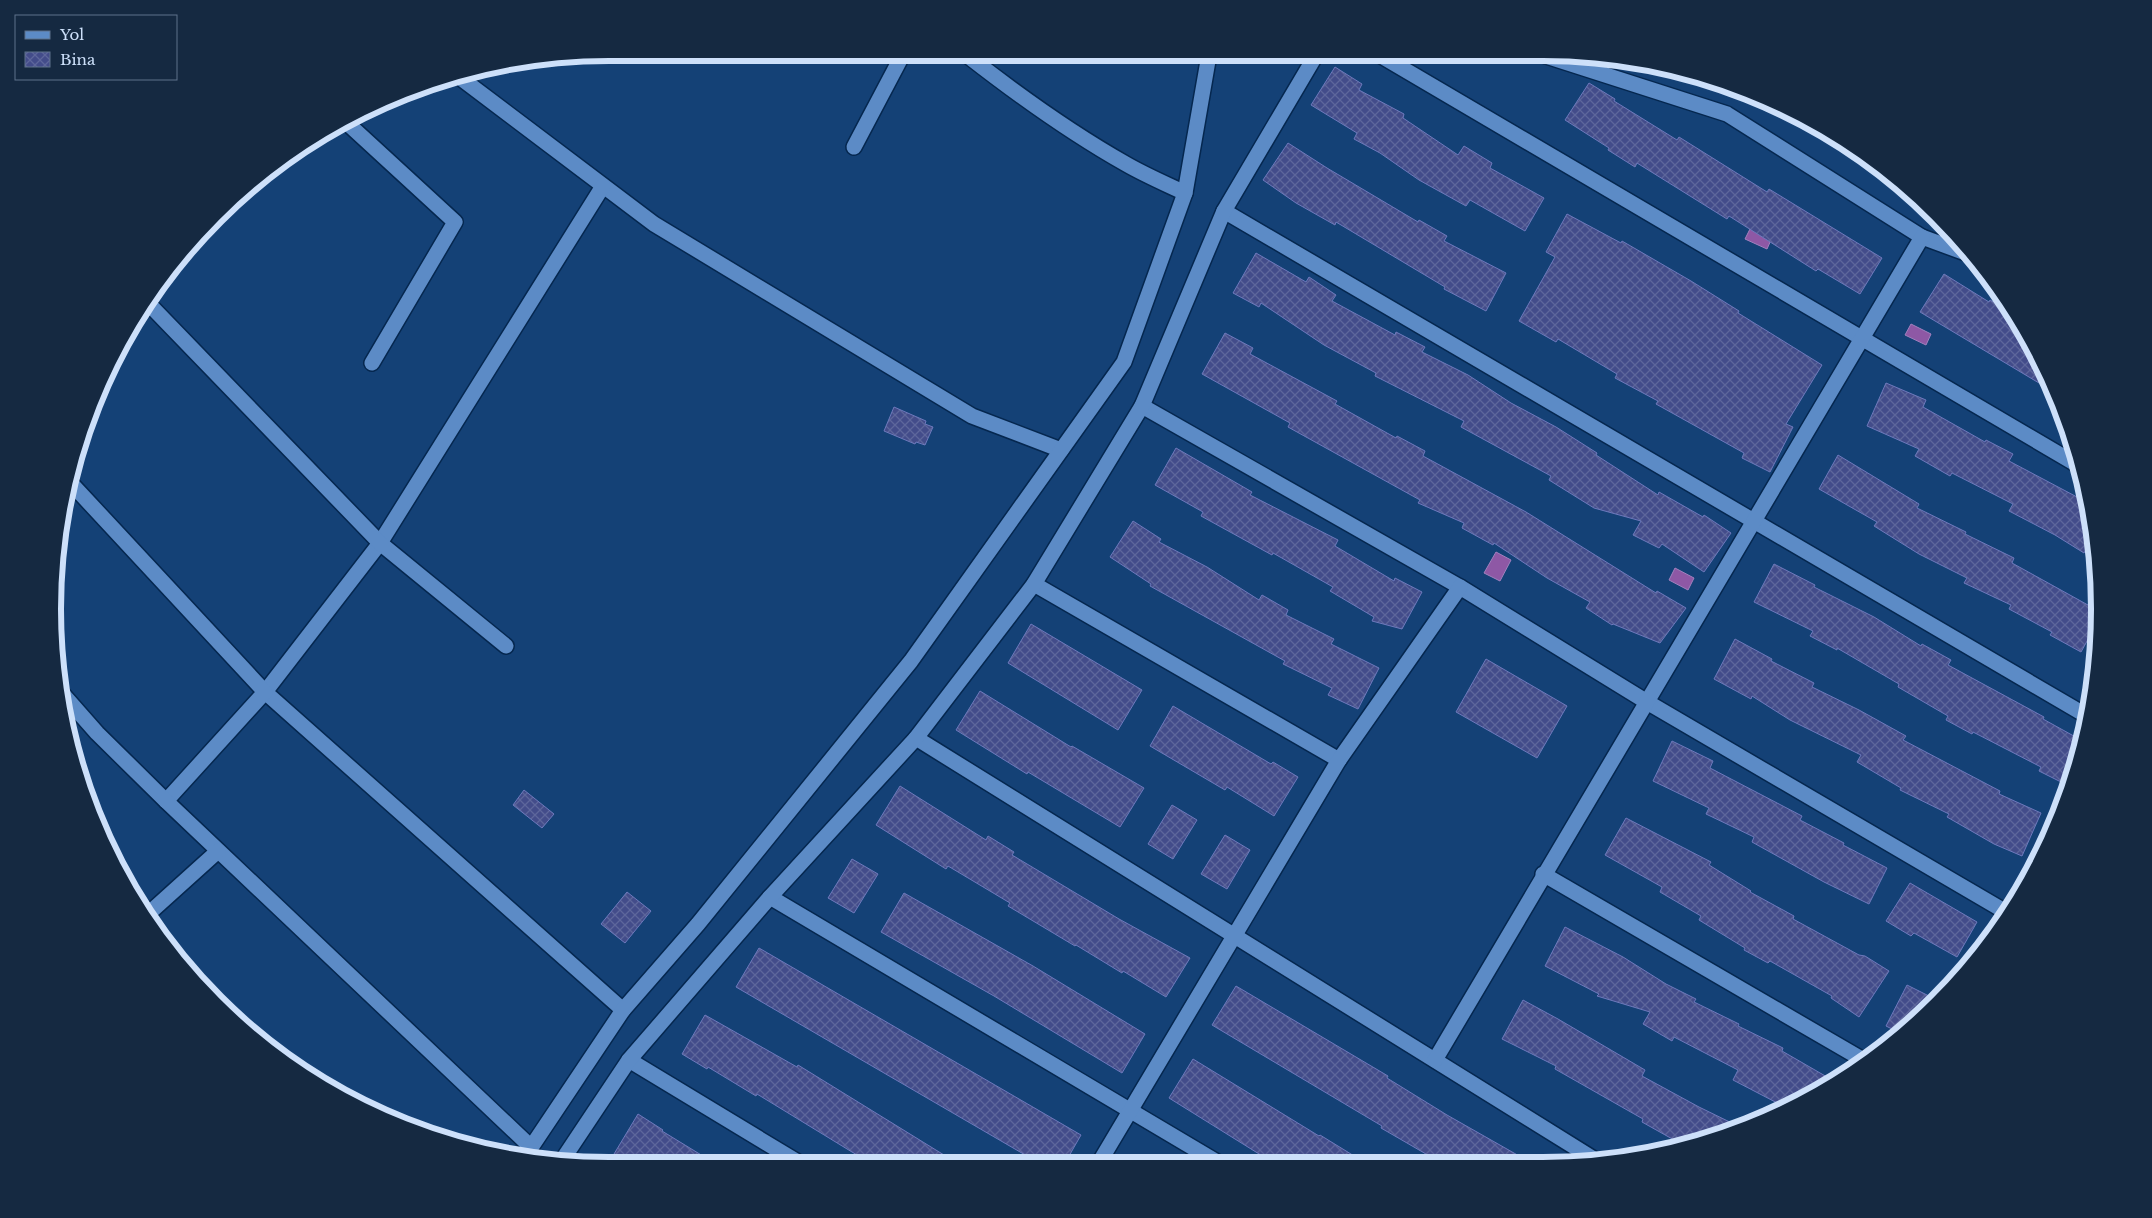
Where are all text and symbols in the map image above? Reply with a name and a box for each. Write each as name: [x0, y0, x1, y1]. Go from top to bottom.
legend: [15, 15, 178, 80]
text: Yol: [59, 25, 84, 44]
text: Bina: [60, 50, 96, 69]

